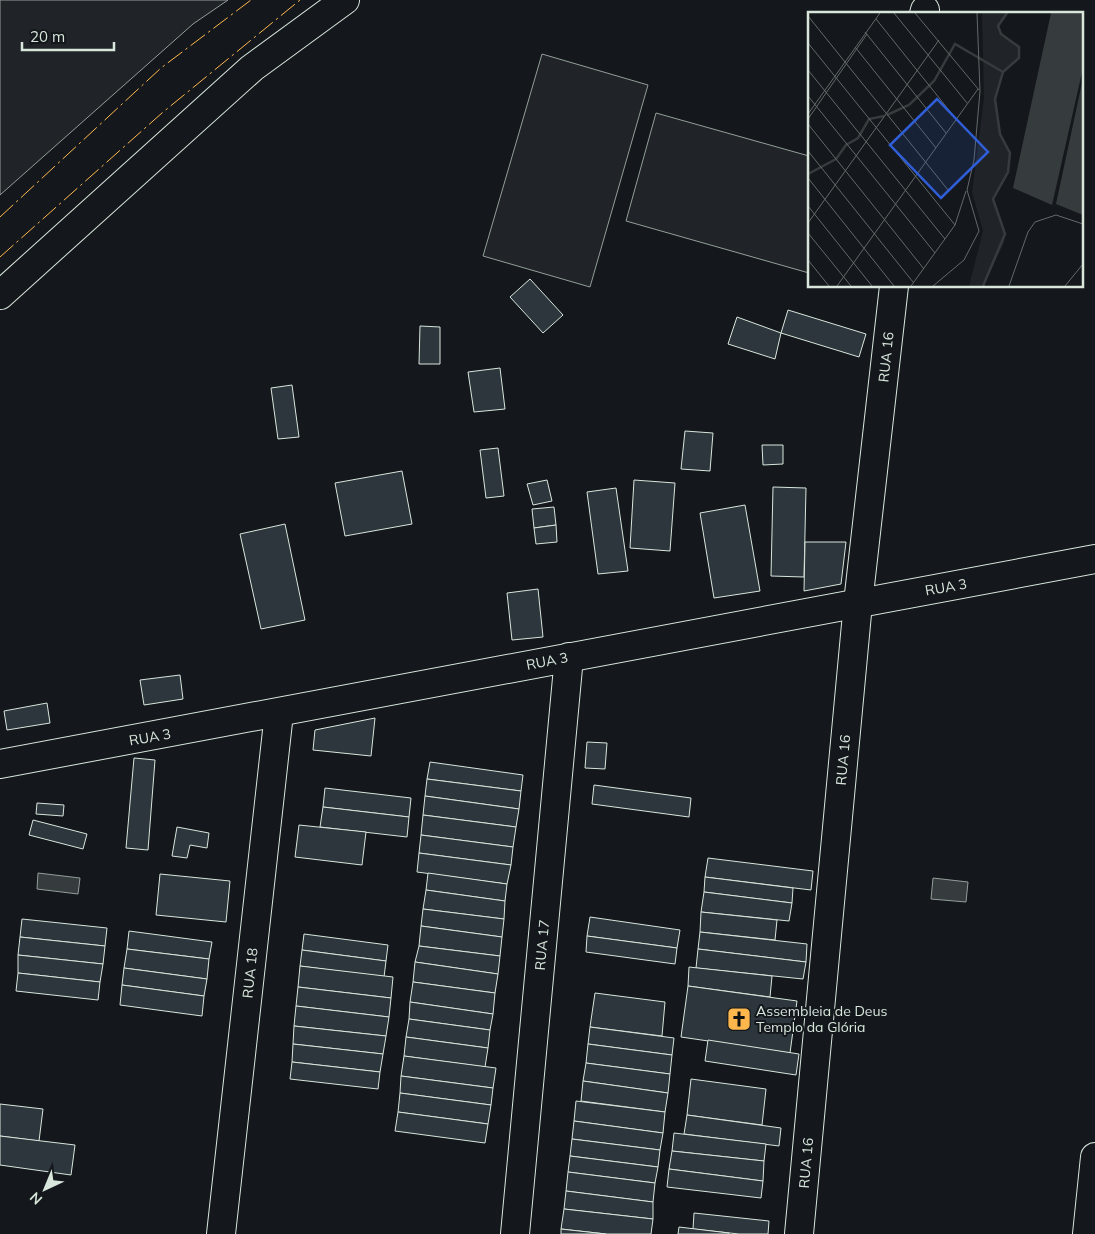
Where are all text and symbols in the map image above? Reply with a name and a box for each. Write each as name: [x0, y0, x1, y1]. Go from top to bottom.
inset map: [808, 12, 1082, 288]
scale bar: [22, 20, 115, 52]
text: 20 m: [30, 27, 65, 46]
street label: RUA 16: [874, 331, 898, 383]
street label: RUA 3: [924, 574, 968, 600]
street label: RUA 3: [525, 648, 569, 674]
street label: RUA 3: [128, 724, 172, 750]
street label: RUA 16: [832, 734, 854, 786]
street label: RUA 17: [531, 919, 553, 971]
street label: RUA 18: [238, 947, 262, 999]
place label: Assembleia de Deus Templo da Glória: [756, 1002, 888, 1036]
church icon: Assembleia de Deus Templo da Glória: [726, 1006, 752, 1032]
street label: RUA 16: [795, 1137, 817, 1189]
north arrow: [20, 1164, 70, 1214]
text: N: [26, 1188, 46, 1208]

